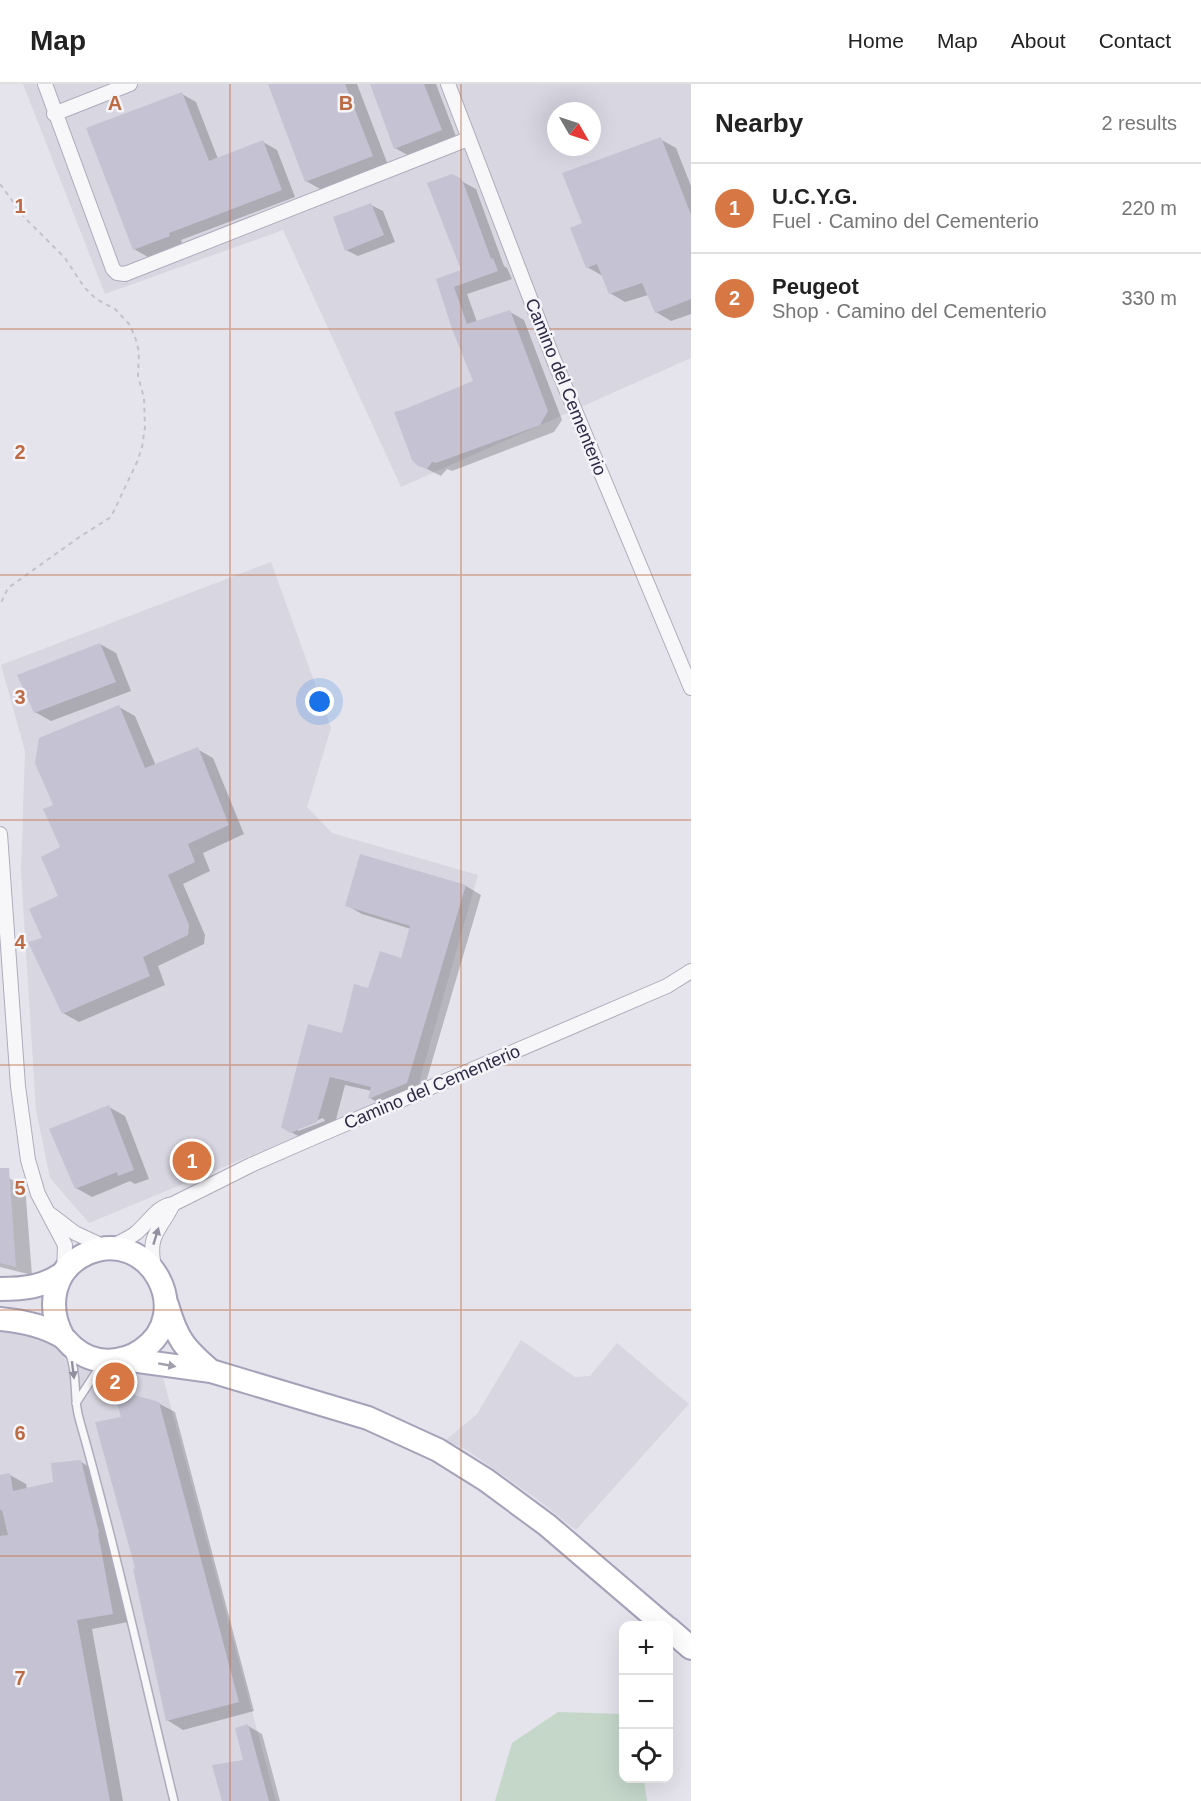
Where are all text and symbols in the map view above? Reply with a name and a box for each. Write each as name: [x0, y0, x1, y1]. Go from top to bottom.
text: Map: [30, 25, 86, 56]
text: Home: [848, 29, 904, 52]
text: Map: [937, 29, 978, 52]
text: About: [1011, 29, 1066, 52]
text: Contact: [1099, 29, 1171, 52]
text: A: [108, 92, 122, 114]
text: B: [339, 92, 353, 114]
north arrow: [547, 102, 601, 156]
text: Nearby: [715, 108, 803, 138]
text: 2 results: [1101, 112, 1177, 134]
text: U.C.Y.G.: [772, 184, 858, 209]
text: 1: [14, 195, 26, 217]
text: 1: [729, 197, 740, 219]
text: 220 m: [1121, 197, 1177, 219]
text: Fuel · Camino del Cementerio: [772, 210, 1039, 232]
text: Peugeot: [772, 274, 859, 299]
text: 2: [729, 287, 740, 309]
text: 330 m: [1121, 287, 1177, 309]
street label: Camino del Cementerio: [521, 296, 611, 478]
text: Shop · Camino del Cementerio: [772, 300, 1047, 322]
text: 2: [14, 441, 26, 463]
text: 3: [14, 686, 26, 708]
your location: [305, 687, 334, 716]
text: 4: [14, 931, 26, 953]
street label: Camino del Cementerio: [341, 1041, 523, 1133]
pin: 1: [172, 1138, 212, 1184]
text: 5: [14, 1177, 26, 1199]
one-way arrow: [151, 1227, 161, 1245]
pin: 2: [96, 1360, 134, 1404]
one-way arrow: [158, 1360, 177, 1369]
one-way arrow: [69, 1361, 78, 1380]
text: 6: [14, 1422, 26, 1444]
map controls: [619, 1621, 673, 1783]
button: +: [619, 1621, 673, 1675]
text: 7: [14, 1667, 26, 1689]
button: −: [619, 1675, 673, 1729]
button: locate: [619, 1729, 673, 1783]

